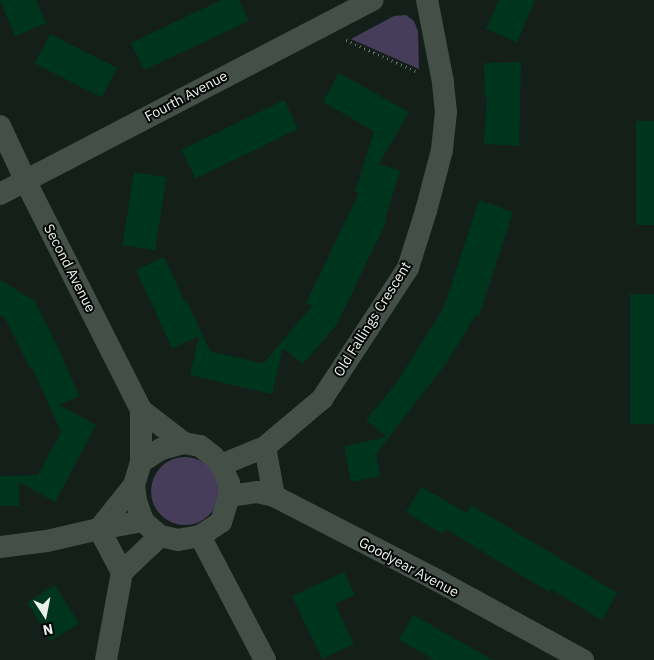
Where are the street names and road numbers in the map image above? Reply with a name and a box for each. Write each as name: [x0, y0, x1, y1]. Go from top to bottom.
street label: Fourth Avenue: [142, 67, 230, 125]
street label: Second Avenue: [41, 221, 99, 315]
street label: Old Fallings Crescent: [330, 259, 414, 379]
street label: Goodyear Avenue: [356, 534, 462, 600]

